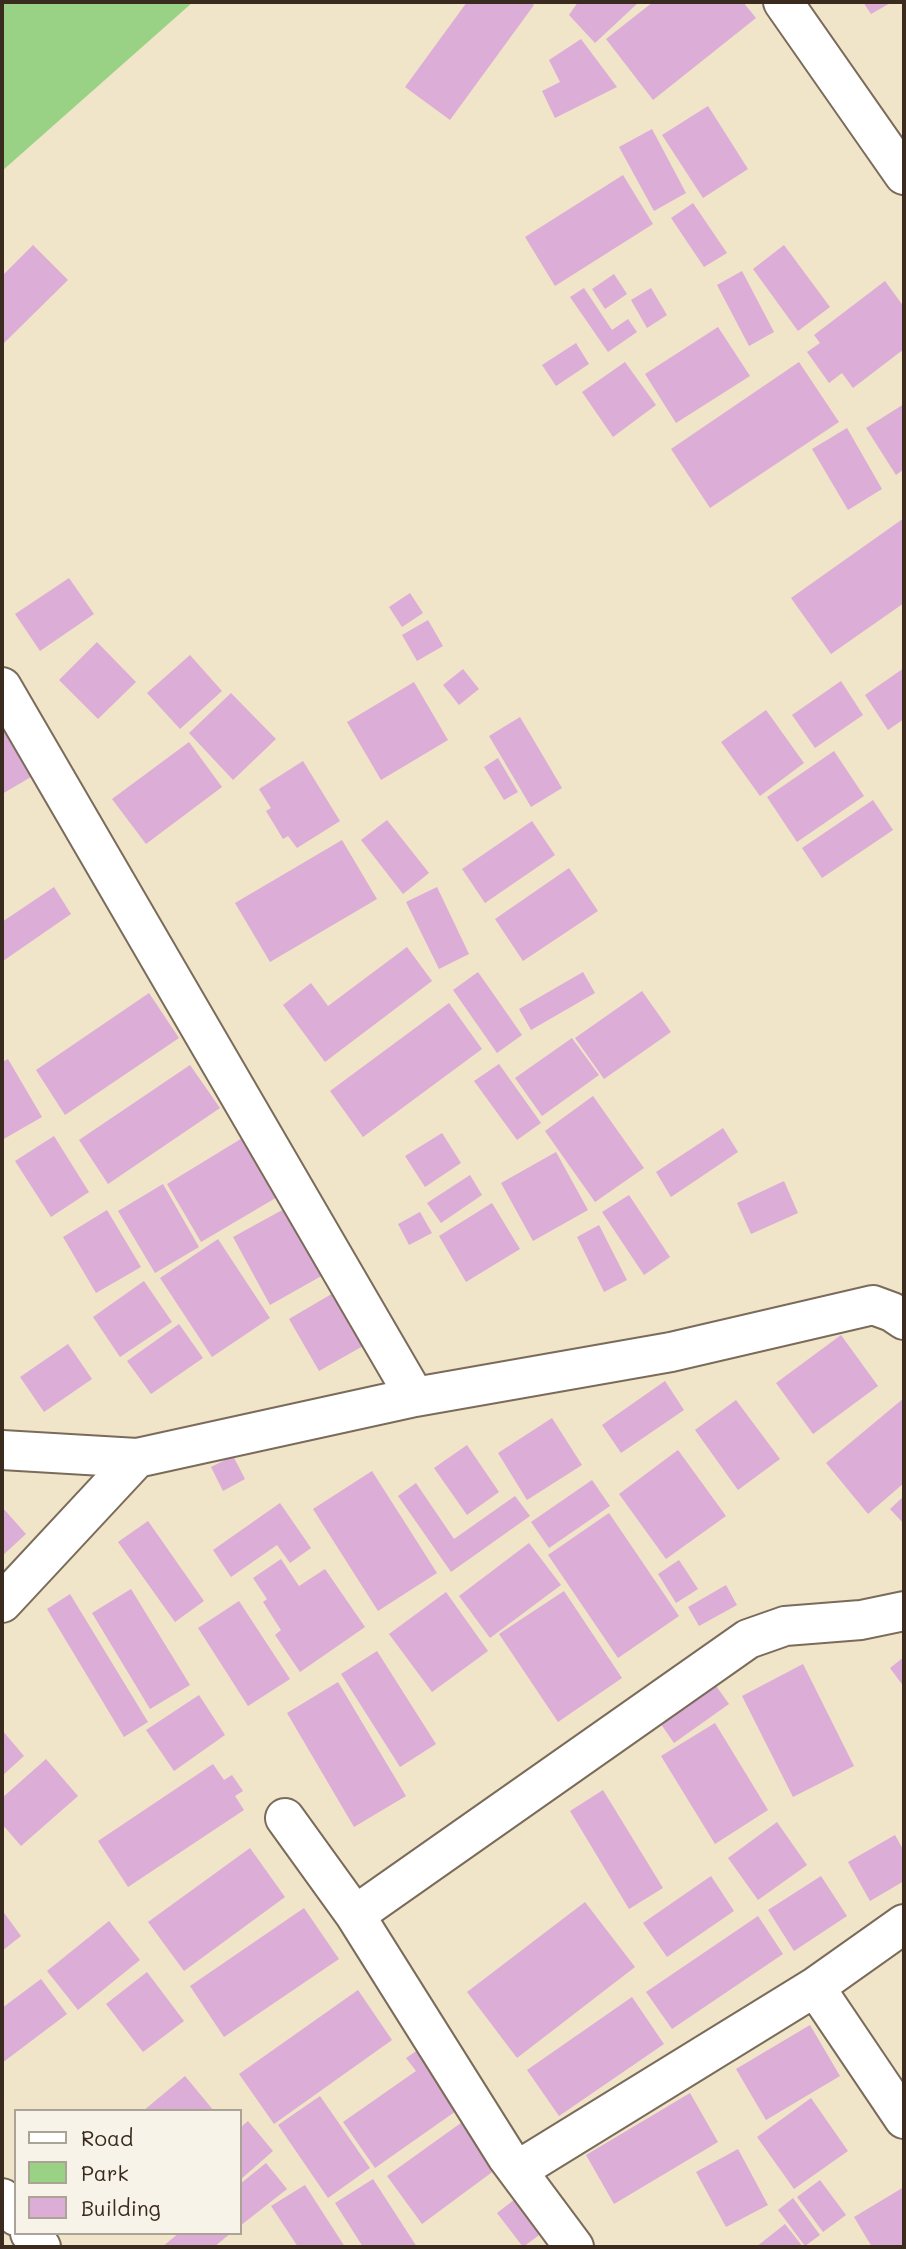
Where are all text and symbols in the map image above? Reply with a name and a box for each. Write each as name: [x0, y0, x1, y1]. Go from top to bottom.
legend: [14, 2109, 242, 2235]
text: Road: [81, 2124, 133, 2151]
text: Park: [81, 2159, 129, 2186]
text: Building: [81, 2194, 161, 2221]

